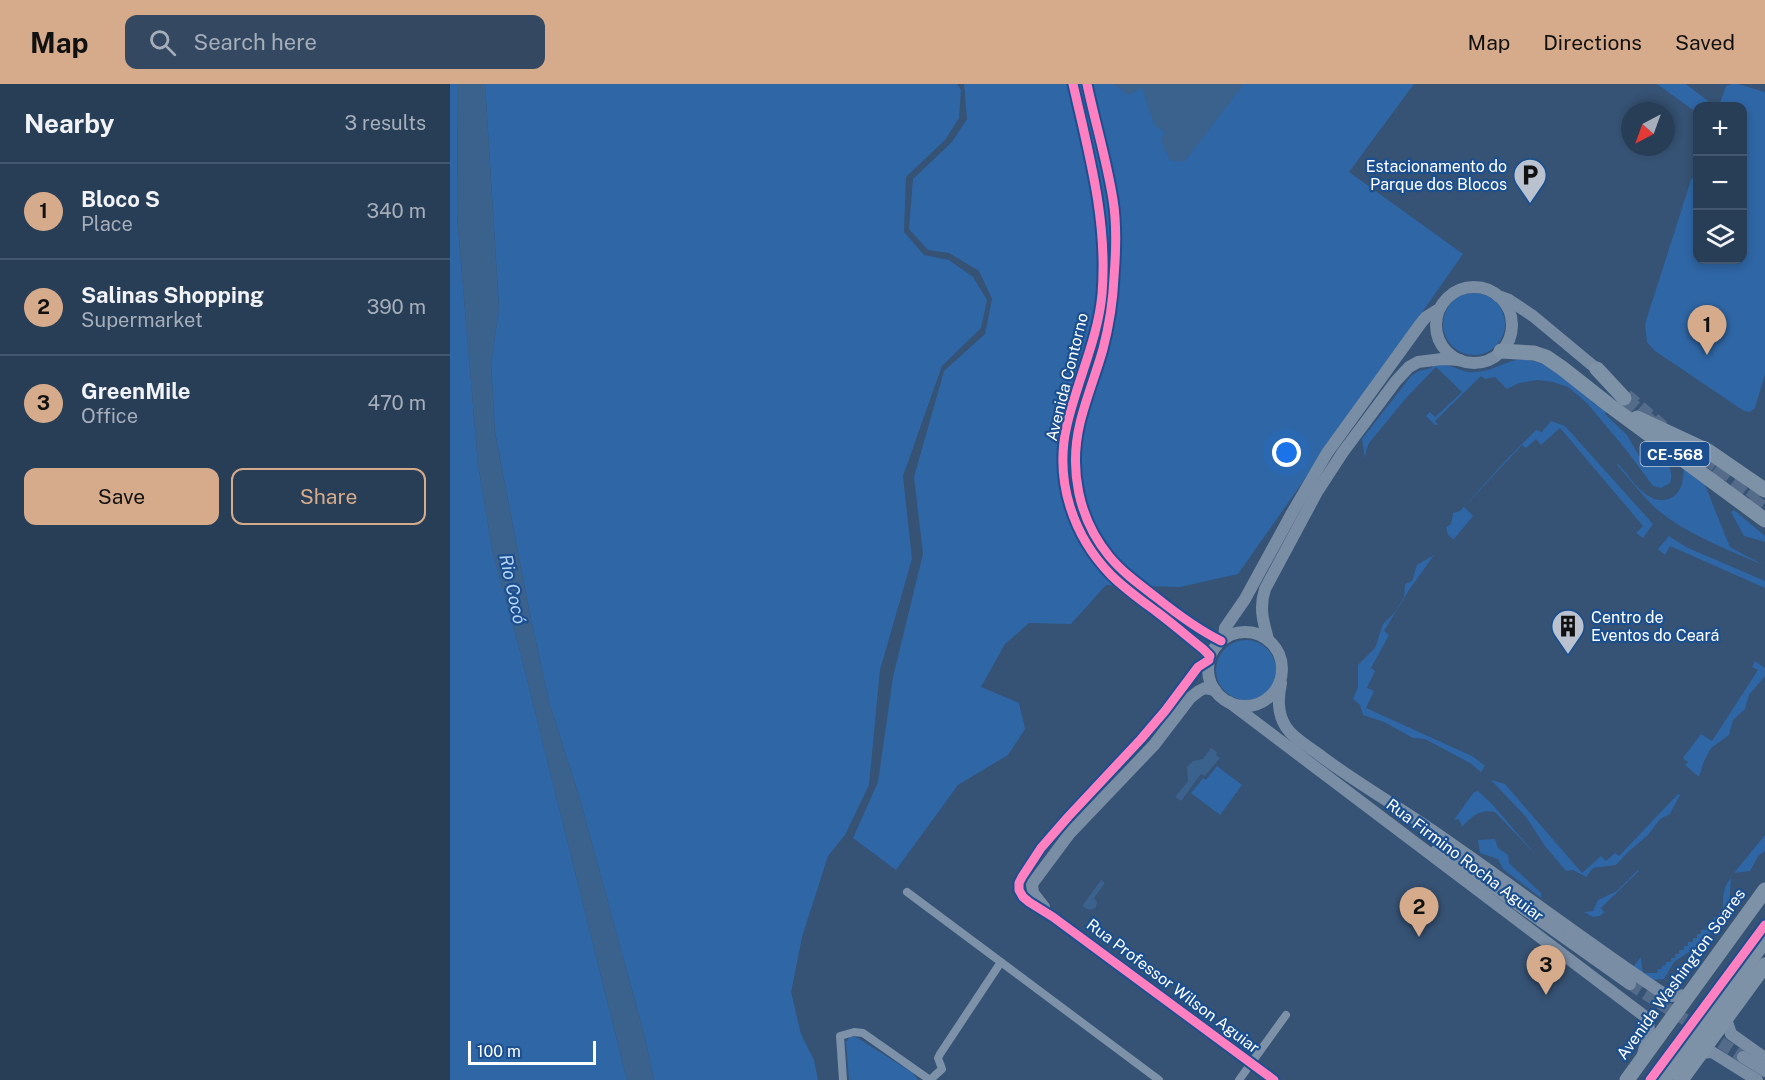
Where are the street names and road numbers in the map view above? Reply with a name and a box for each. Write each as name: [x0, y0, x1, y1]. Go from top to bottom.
street label: Avenida Contorno: [1042, 311, 1092, 443]
road number: CE-568: [1640, 442, 1710, 466]
street label: Rua Firmino Rocha Aguiar: [1383, 795, 1547, 925]
street label: Avenida Washington Soares: [1613, 885, 1749, 1063]
street label: Rua Professor Wilson Aguiar: [1083, 915, 1263, 1057]

